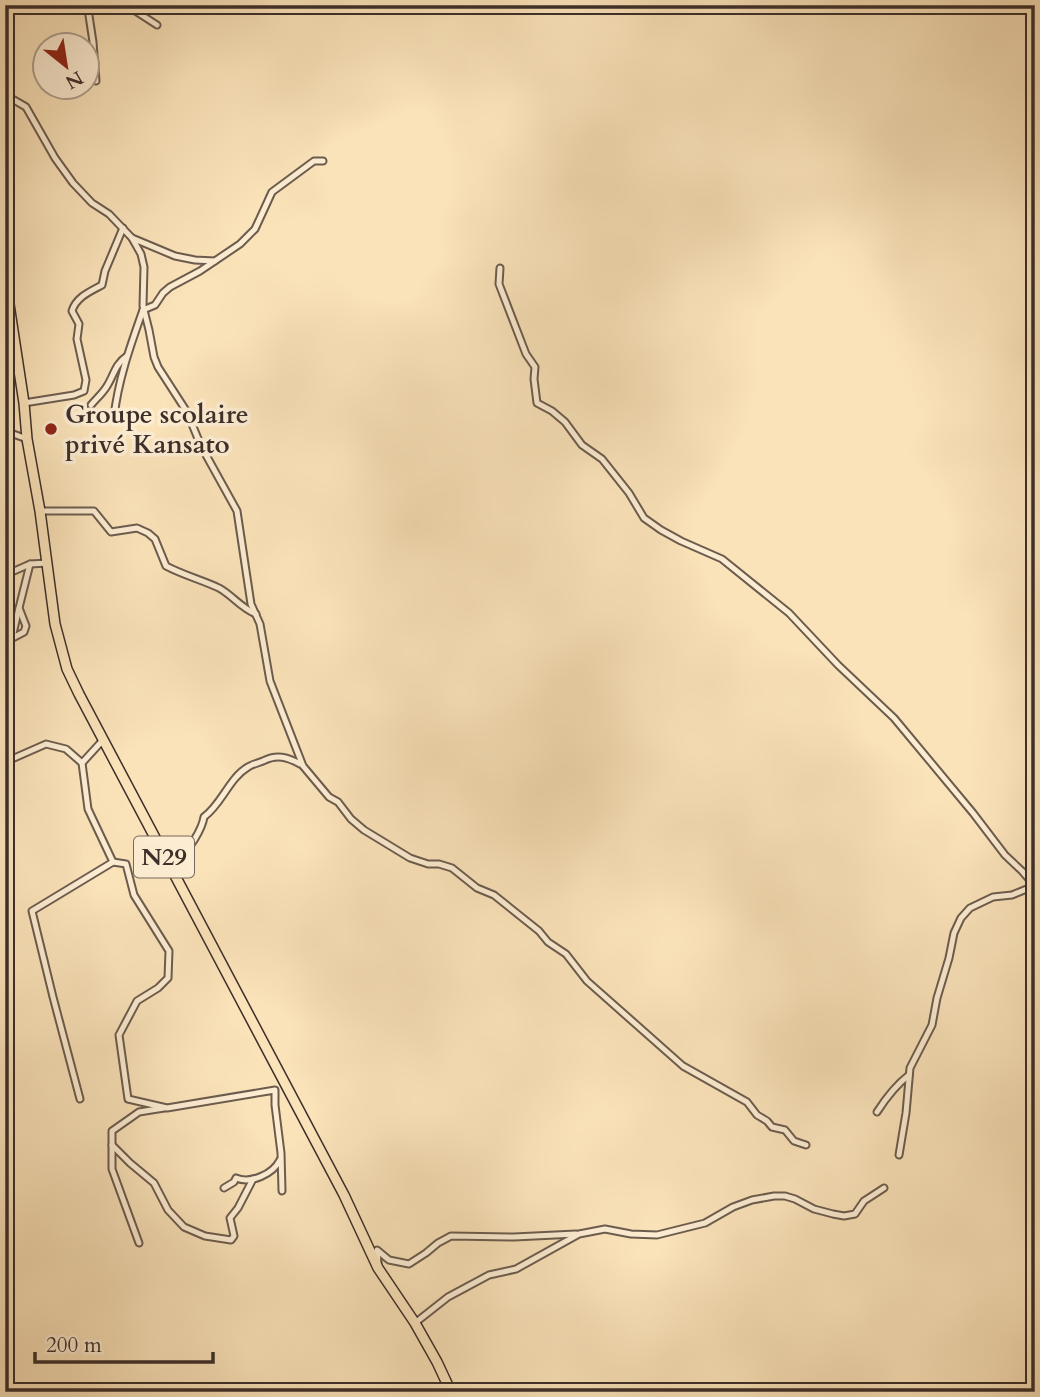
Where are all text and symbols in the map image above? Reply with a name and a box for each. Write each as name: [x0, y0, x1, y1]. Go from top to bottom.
north arrow: [32, 32, 102, 102]
text: N: [60, 64, 88, 95]
place label: Groupe scolaire privé Kansato: [65, 397, 249, 462]
marker: Groupe scolaire privé Kansato: [43, 421, 59, 437]
road number: N29: [134, 836, 194, 878]
scale bar: [35, 1320, 214, 1364]
text: 200 m: [46, 1331, 102, 1360]

